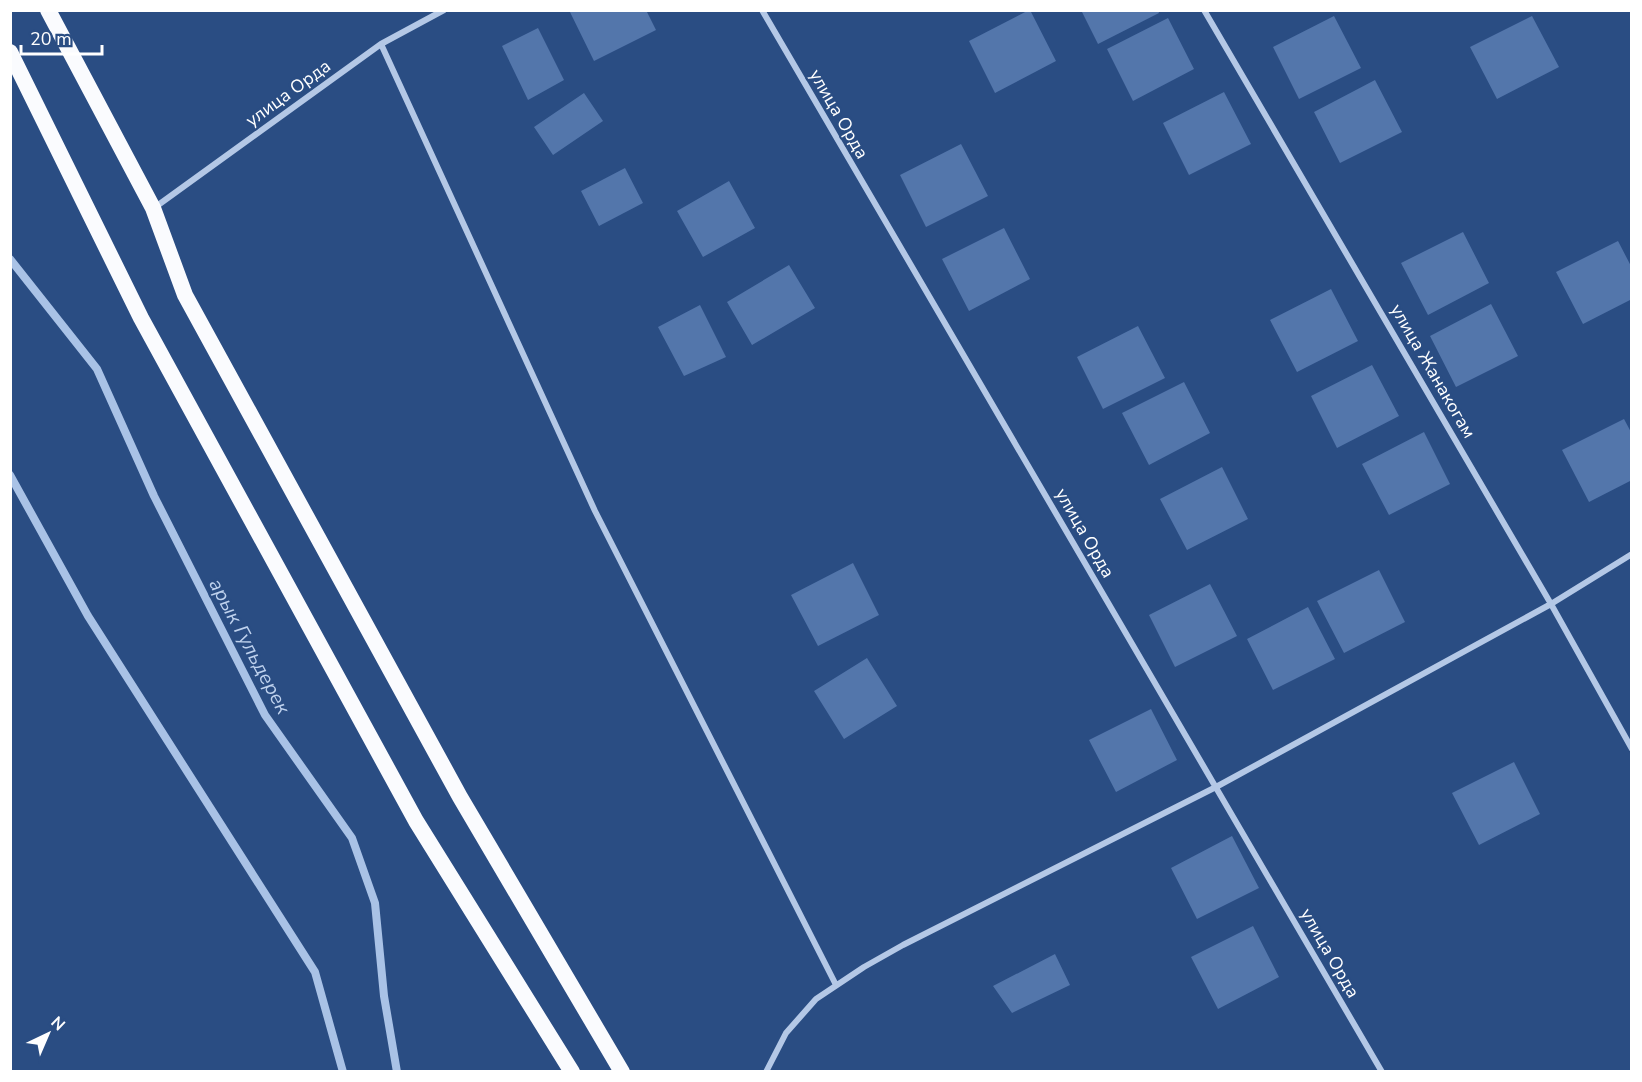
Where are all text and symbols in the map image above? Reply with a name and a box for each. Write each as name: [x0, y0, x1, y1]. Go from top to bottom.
scale bar: [21, 18, 102, 56]
text: 20 m: [30, 27, 72, 51]
street label: улица Орда: [241, 54, 335, 132]
street label: улица Орда: [804, 65, 874, 163]
street label: улица Жанакогам: [1385, 299, 1481, 443]
street label: улица Орда: [1050, 484, 1120, 582]
water label: арык Гульдерек: [202, 574, 297, 719]
street label: улица Орда: [1295, 904, 1365, 1002]
north arrow: [18, 1004, 78, 1064]
text: N: [46, 1012, 70, 1036]

